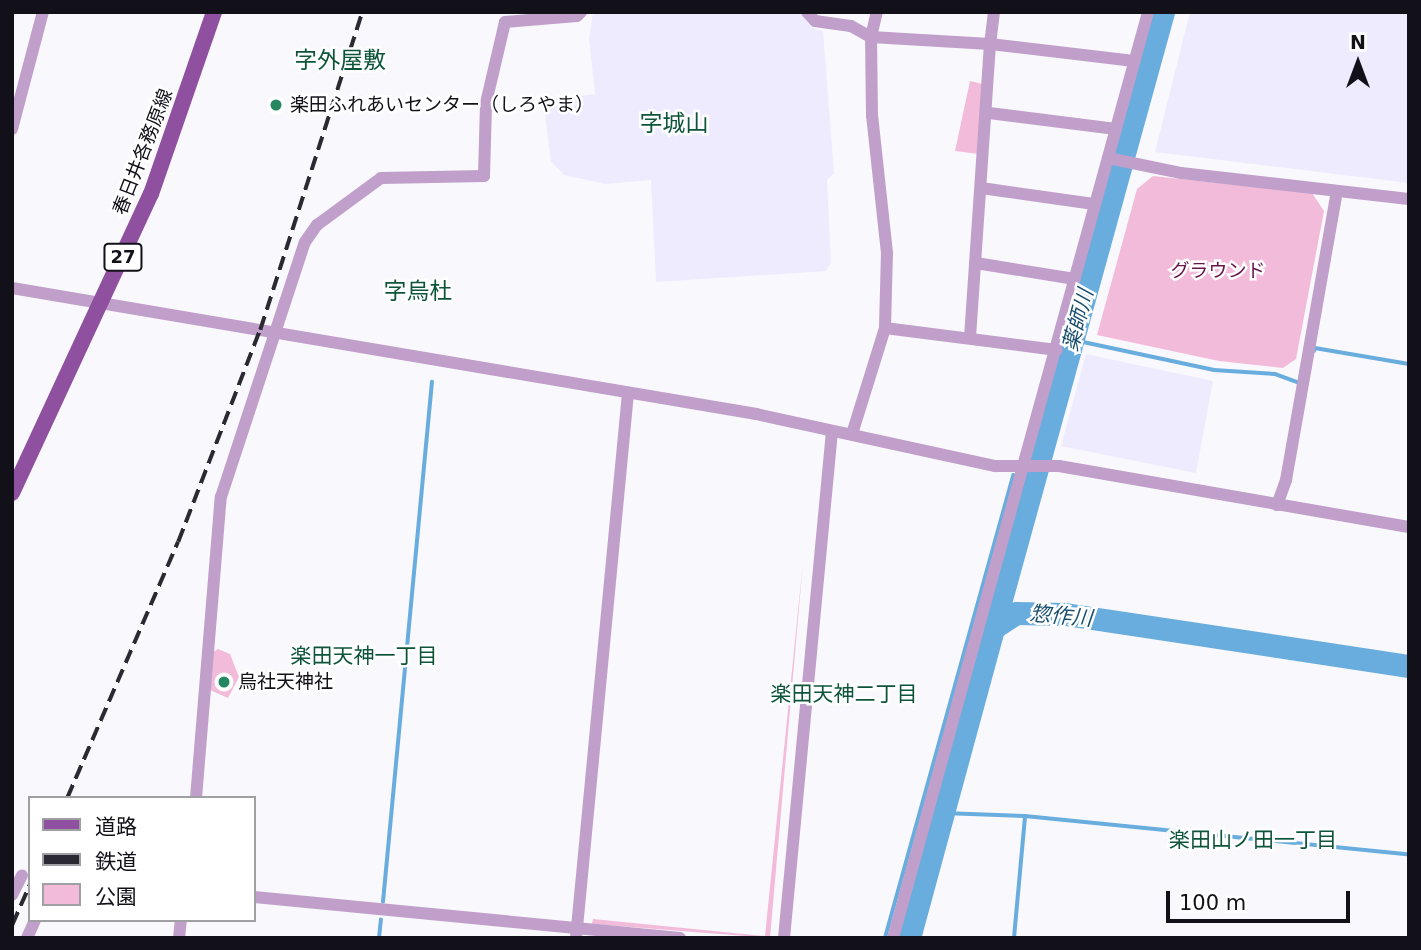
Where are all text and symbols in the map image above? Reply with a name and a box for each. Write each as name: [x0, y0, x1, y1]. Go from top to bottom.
north arrow: [1323, 28, 1393, 98]
text: N: [1350, 31, 1366, 53]
district label: 字外屋敷: [294, 46, 386, 74]
street label: 春日井各務原線: [109, 86, 177, 218]
place label: 楽田ふれあいセンター（しろやま）: [290, 94, 594, 116]
marker: 楽田ふれあいセンター（しろやま）: [268, 97, 284, 113]
district label: 字城山: [640, 109, 708, 137]
road number: 27: [102, 243, 144, 272]
park label: グラウンド: [1171, 260, 1265, 282]
district label: 字烏杜: [384, 277, 452, 305]
water label: 薬師川: [1058, 286, 1098, 354]
water label: 惣作川: [1029, 601, 1093, 631]
district label: 楽田天神一丁目: [291, 643, 437, 669]
place label: 烏社天神社: [238, 671, 333, 693]
marker: 烏社天神社: [216, 674, 232, 690]
district label: 楽田天神二丁目: [771, 681, 917, 707]
legend: [28, 796, 256, 922]
text: 道路: [95, 815, 137, 839]
district label: 楽田山ノ田一丁目: [1169, 827, 1337, 853]
text: 鉄道: [95, 850, 137, 874]
scale bar: [1169, 876, 1353, 920]
text: 公園: [95, 885, 137, 909]
text: 100 m: [1179, 891, 1246, 915]

